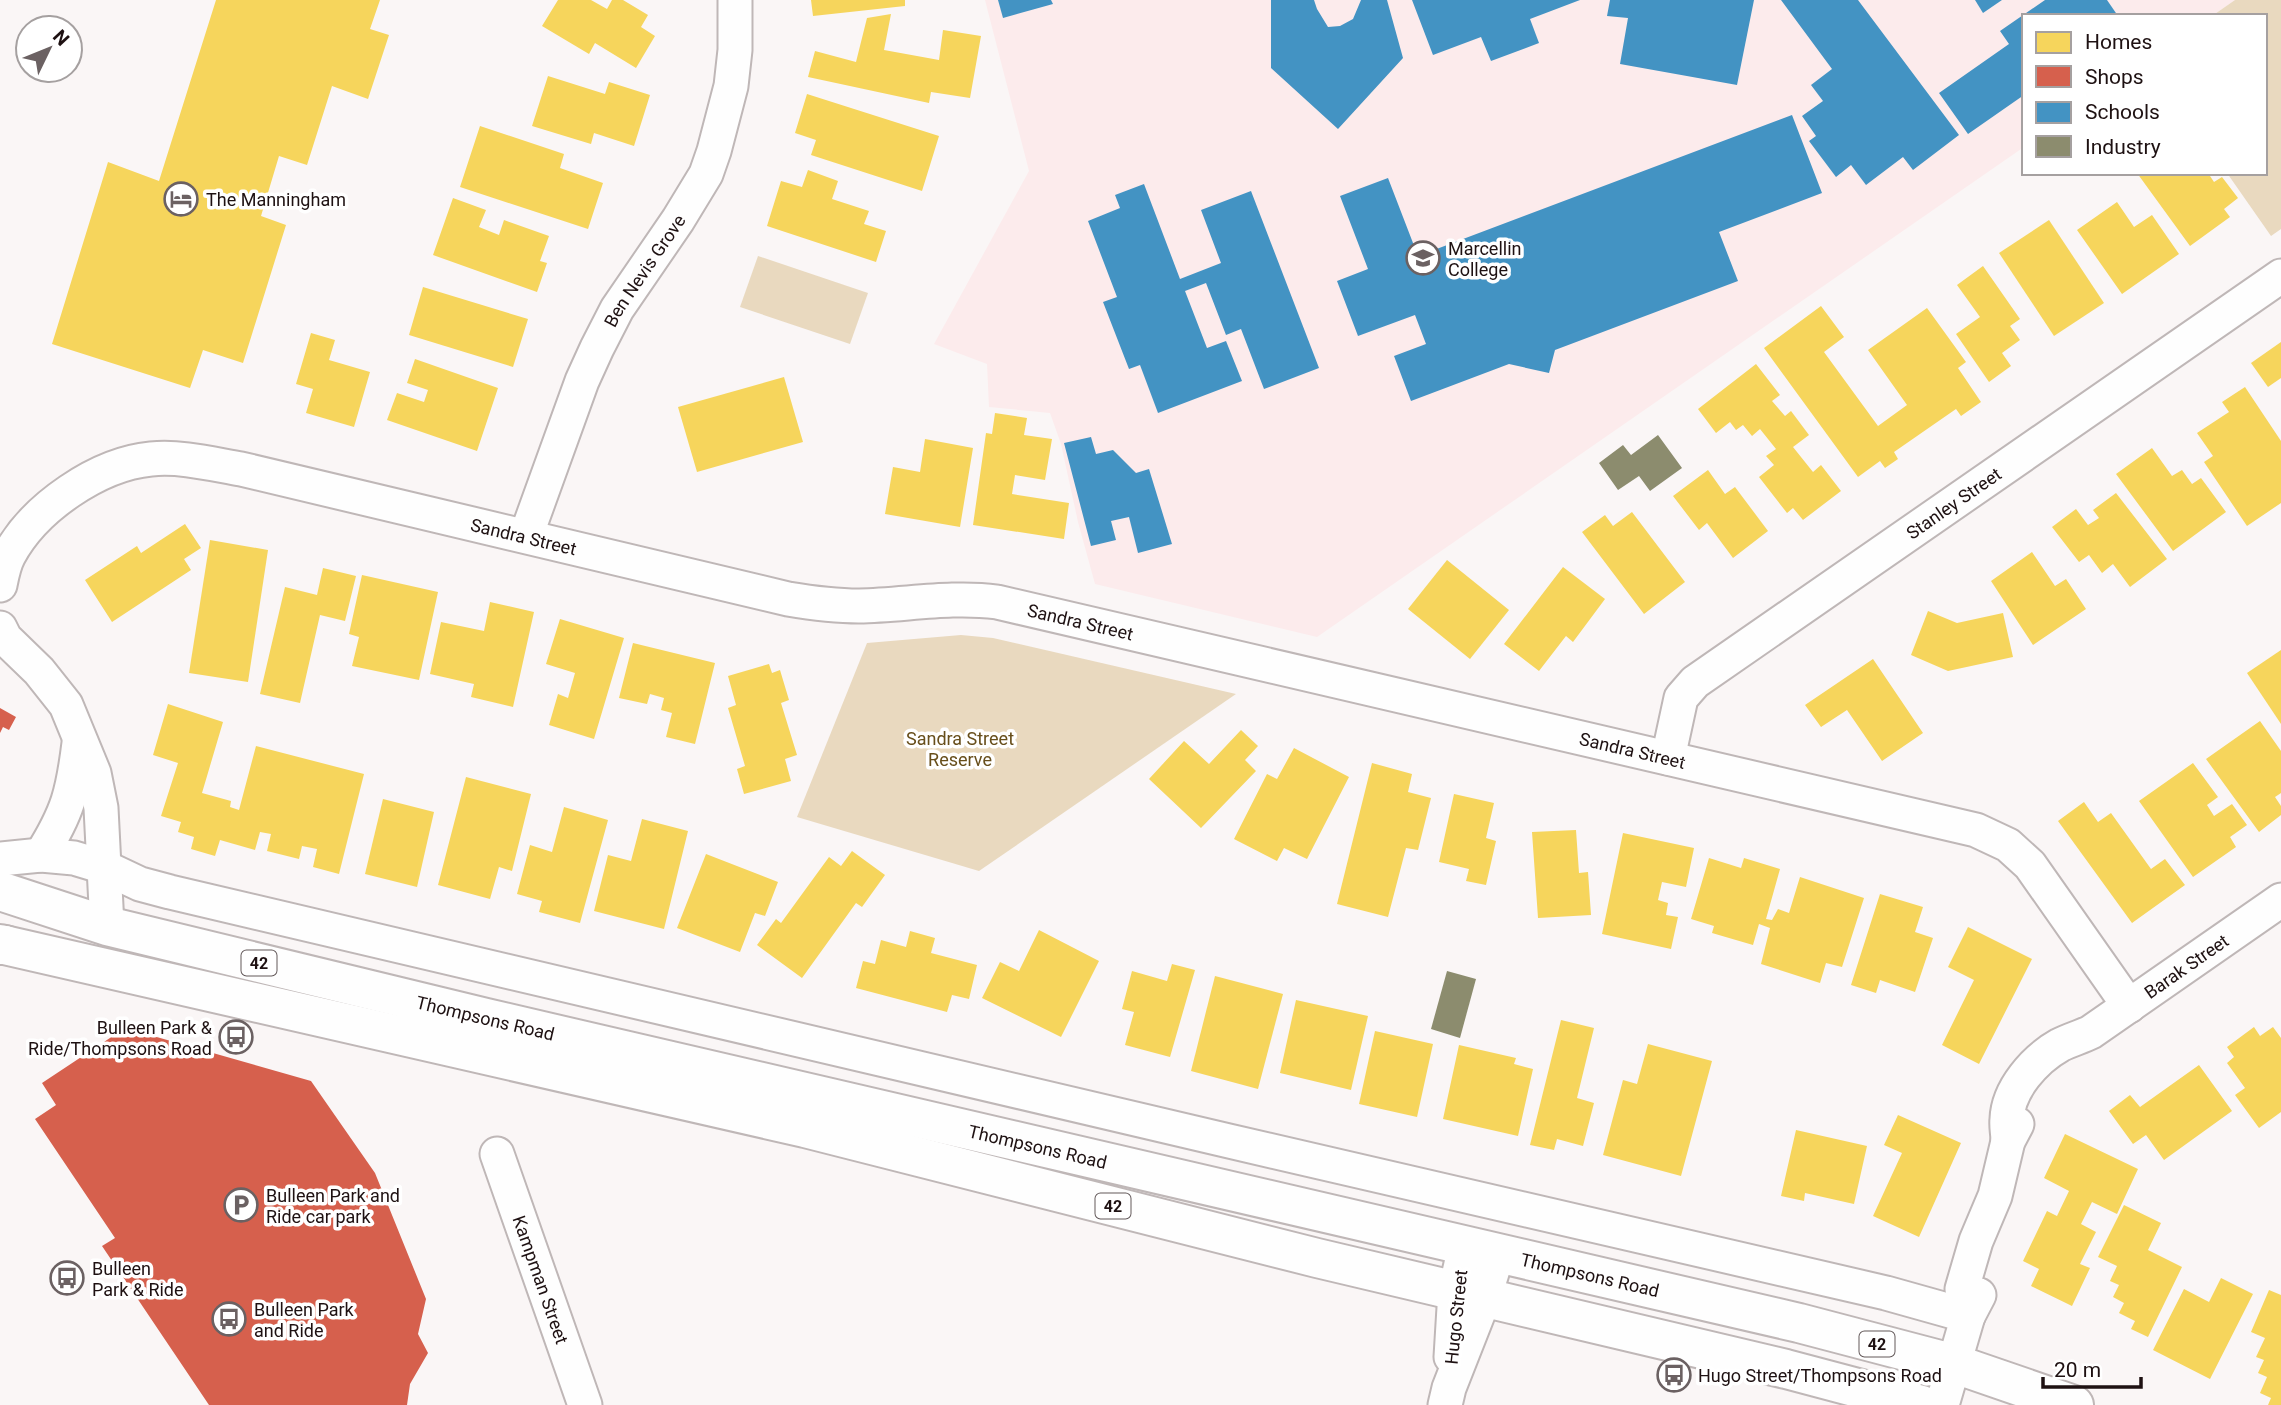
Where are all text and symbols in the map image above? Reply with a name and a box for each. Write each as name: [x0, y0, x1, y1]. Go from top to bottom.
north arrow: [14, 14, 84, 84]
legend: [2022, 14, 2267, 175]
text: N: [48, 25, 74, 50]
text: Homes: [2085, 30, 2152, 54]
text: Shops: [2085, 65, 2144, 89]
text: Schools: [2085, 100, 2160, 124]
text: Industry: [2085, 135, 2161, 159]
hotel icon: The Manningham: [162, 180, 200, 218]
place label: The Manningham: [206, 189, 346, 210]
street label: Ben Nevis Grove: [599, 210, 689, 330]
place label: Marcellin College: [1448, 238, 1521, 280]
school or university icon: Marcellin College: [1404, 239, 1442, 277]
street label: Stanley Street: [1902, 463, 2005, 543]
street label: Sandra Street: [469, 513, 579, 559]
street label: Sandra Street: [1025, 599, 1136, 644]
park label: Sandra Street Reserve: [906, 728, 1014, 770]
street label: Sandra Street: [1578, 728, 1688, 773]
street label: Barak Street: [2140, 929, 2232, 1002]
road number: 42: [242, 951, 276, 976]
street label: Thompsons Road: [414, 991, 557, 1044]
place label: Bulleen Park & Ride/Thompsons Road: [28, 1017, 213, 1059]
bus stop icon: Bulleen Park & Ride/Thompsons Road: [217, 1018, 255, 1056]
street label: Thompsons Road: [966, 1120, 1109, 1172]
place label: Bulleen Park and Ride car park: [266, 1185, 400, 1227]
parking icon: Bulleen Park and Ride car park: [222, 1186, 260, 1224]
road number: 42: [1096, 1194, 1130, 1218]
street label: Kampman Street: [509, 1213, 573, 1347]
street label: Thompsons Road: [1519, 1248, 1661, 1301]
place label: Bulleen Park & Ride: [92, 1258, 184, 1300]
bus stop icon: Bulleen Park & Ride: [48, 1259, 86, 1297]
street label: Hugo Street: [1441, 1269, 1471, 1365]
place label: Bulleen Park and Ride: [254, 1299, 355, 1341]
bus stop icon: Bulleen Park and Ride: [210, 1300, 248, 1338]
road number: 42: [1860, 1332, 1895, 1356]
scale bar: [2043, 1346, 2141, 1390]
bus stop icon: Hugo Street/Thompsons Road: [1655, 1356, 1693, 1394]
text: 20 m: [2054, 1358, 2101, 1382]
place label: Hugo Street/Thompsons Road: [1698, 1365, 1942, 1386]

